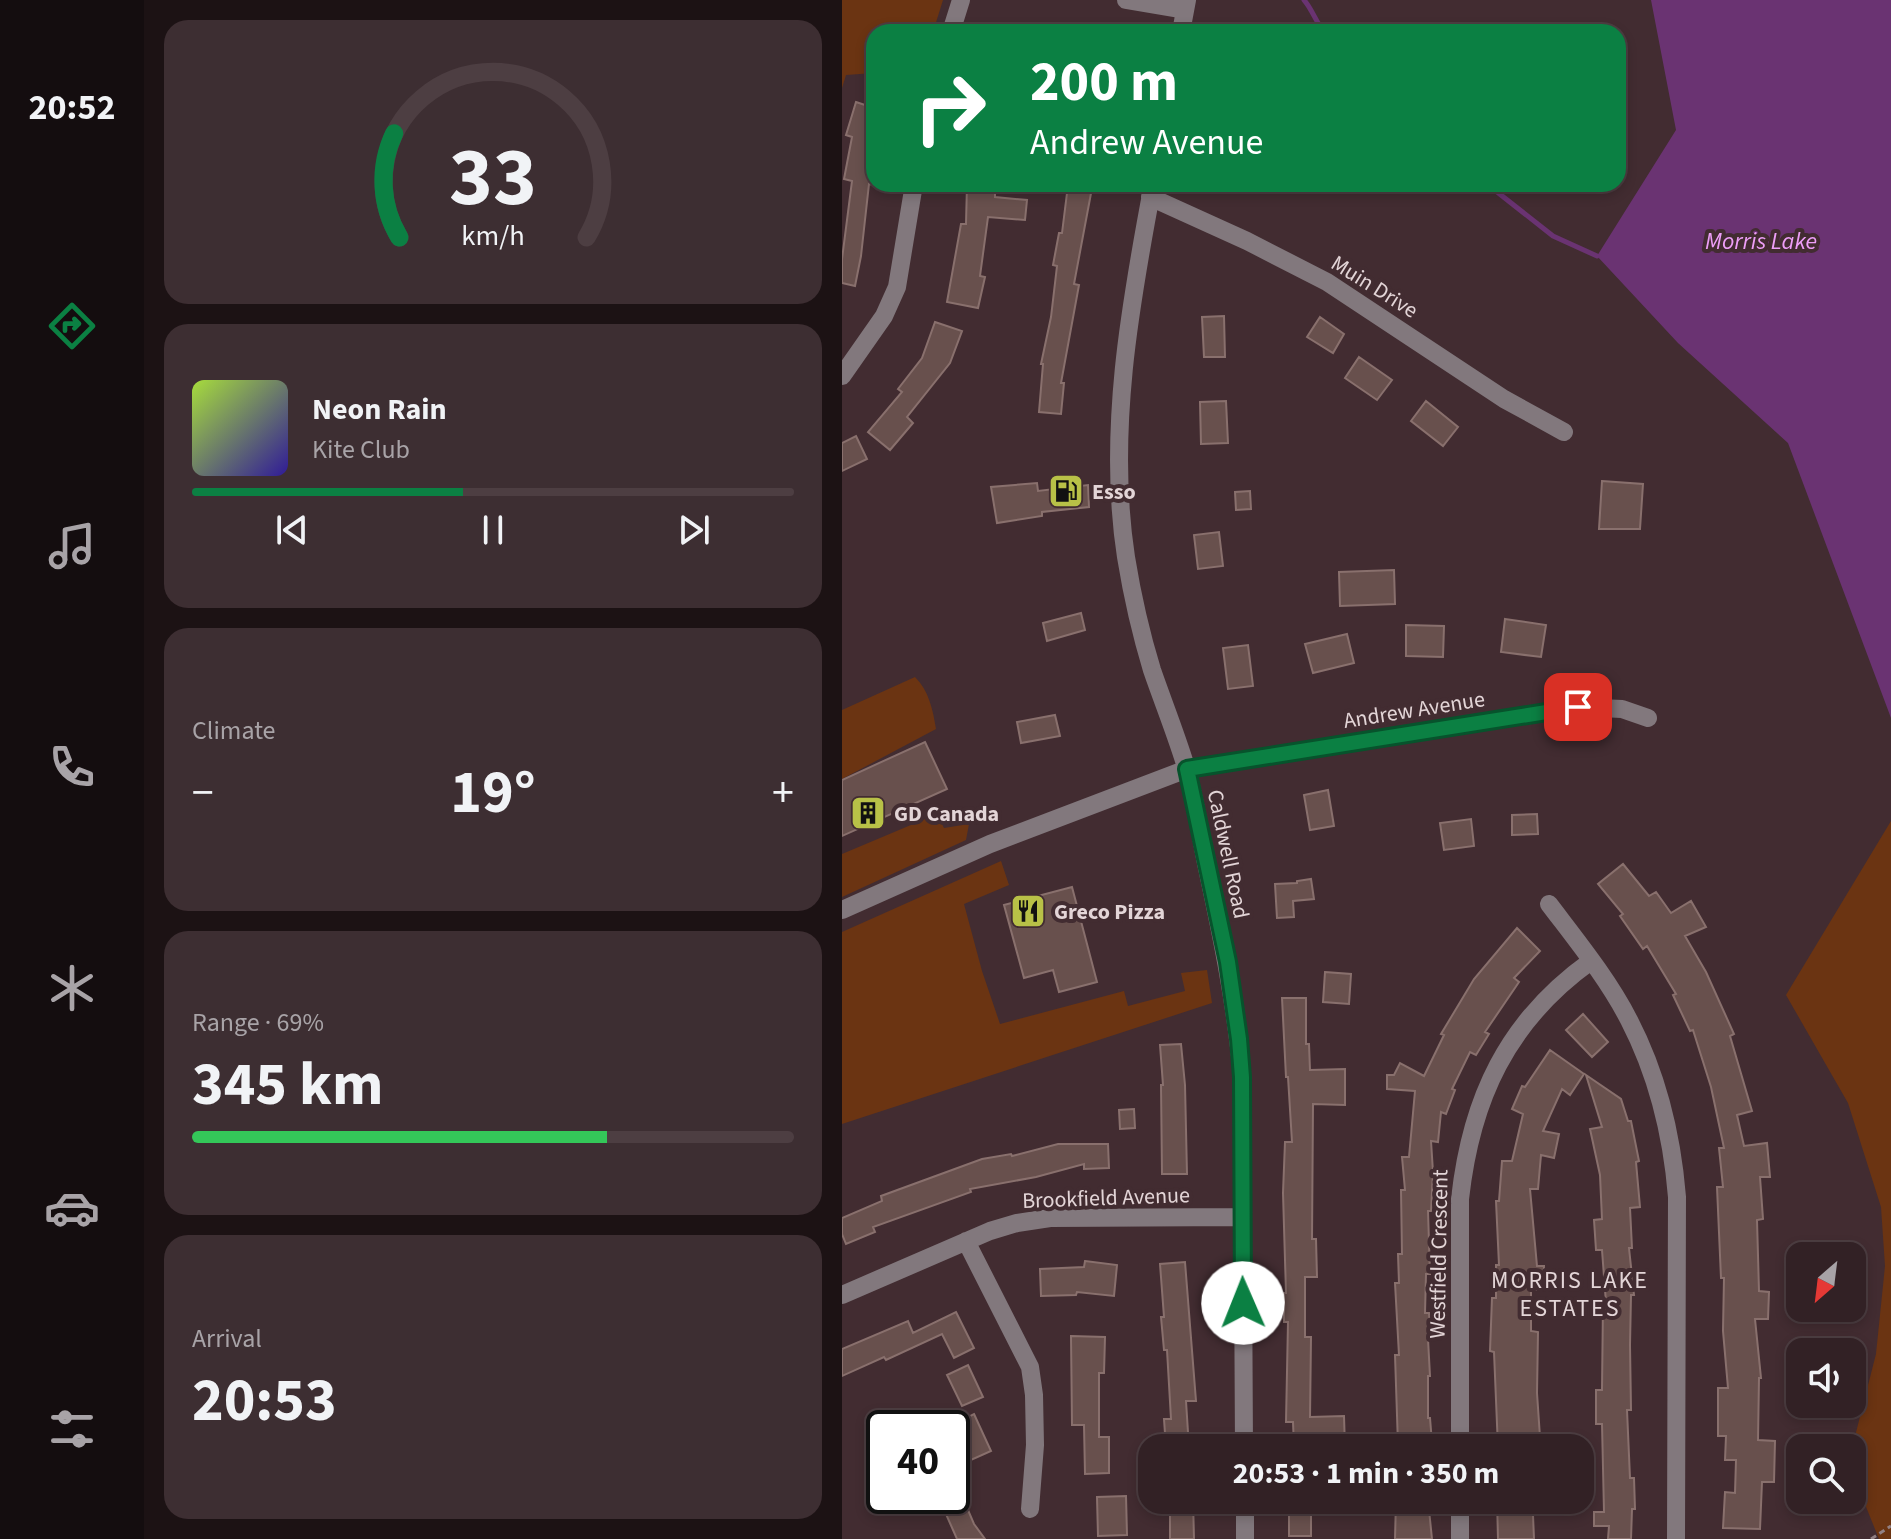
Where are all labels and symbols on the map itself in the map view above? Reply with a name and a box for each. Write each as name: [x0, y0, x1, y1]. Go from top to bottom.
water label: Morris Lake: [1705, 224, 1817, 259]
street label: Muin Drive: [1325, 247, 1424, 326]
fuel station icon: Esso: [1047, 472, 1085, 510]
place label: Esso: [1092, 476, 1136, 508]
pin: [1544, 673, 1612, 741]
street label: Andrew Avenue: [1341, 683, 1487, 737]
street label: Caldwell Road: [1199, 787, 1257, 922]
building icon: GD Canada: [849, 794, 887, 832]
place label: GD Canada: [894, 798, 999, 830]
restaurant icon: Greco Pizza: [1009, 892, 1047, 930]
place label: Greco Pizza: [1054, 896, 1165, 928]
street label: Westfield Crescent: [1422, 1169, 1456, 1339]
street label: Brookfield Avenue: [1022, 1179, 1191, 1217]
north arrow: [1786, 1242, 1866, 1322]
position arrow: [1201, 1261, 1285, 1345]
district label: MORRIS LAKE ESTATES: [1491, 1263, 1649, 1326]
speed limit sign: 40: [866, 1410, 970, 1514]

